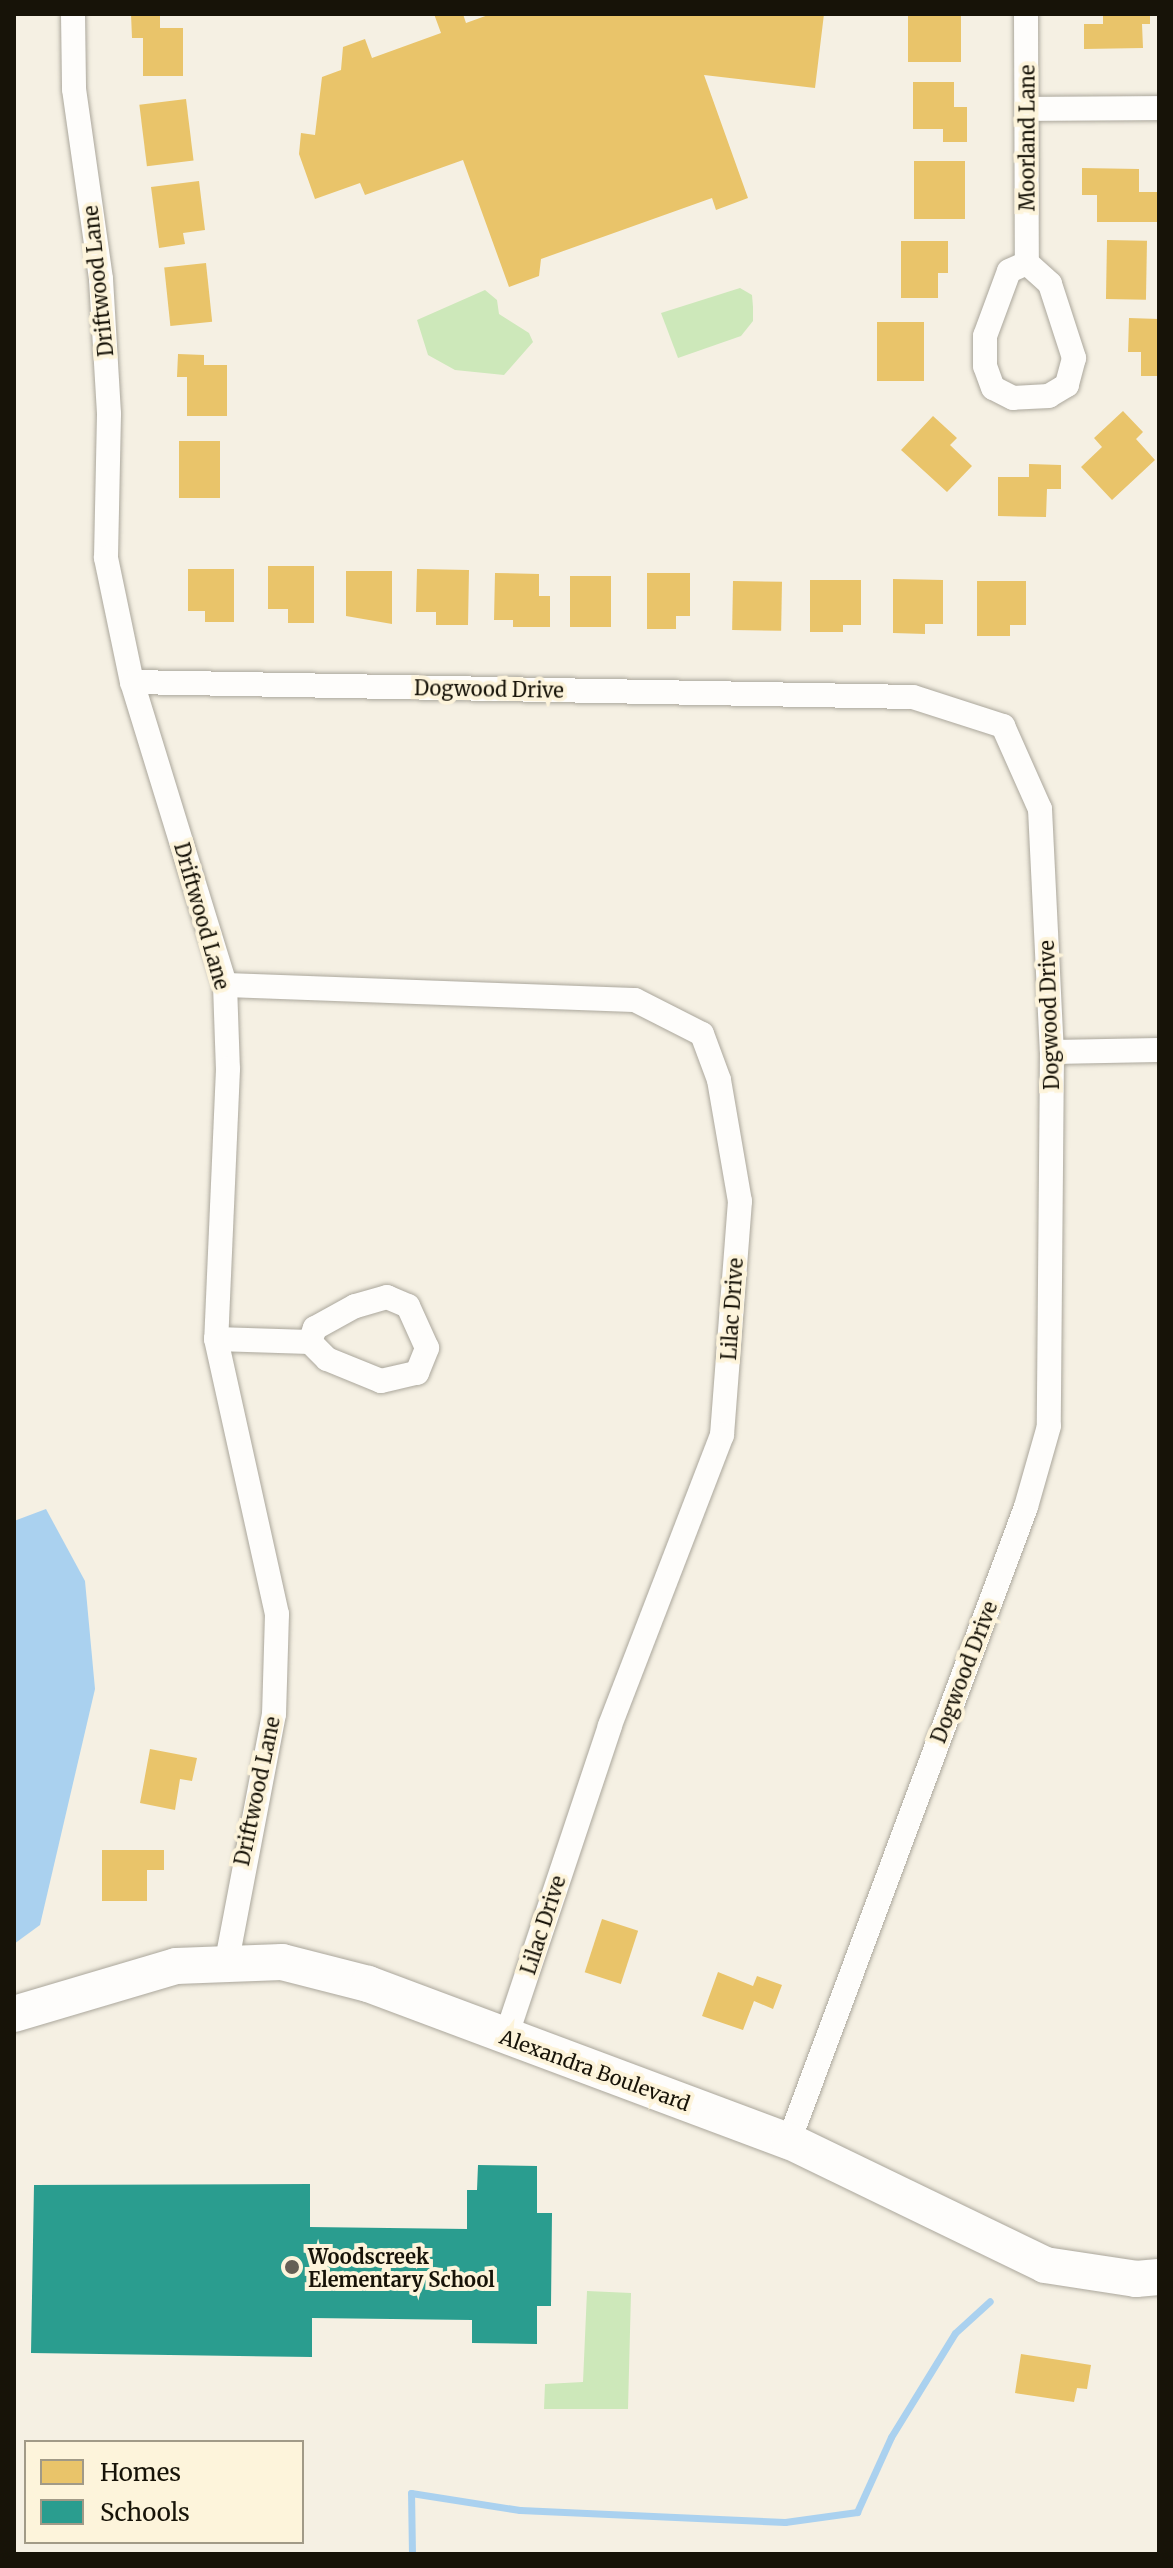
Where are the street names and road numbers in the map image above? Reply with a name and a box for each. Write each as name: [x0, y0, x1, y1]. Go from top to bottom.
street label: Moorland Lane: [1015, 65, 1039, 211]
street label: Driftwood Lane: [78, 204, 118, 358]
street label: Dogwood Drive: [414, 676, 564, 702]
street label: Driftwood Lane: [170, 840, 234, 992]
street label: Dogwood Drive: [1034, 940, 1064, 1090]
street label: Lilac Drive: [716, 1257, 748, 1361]
street label: Dogwood Drive: [926, 1598, 1002, 1746]
street label: Driftwood Lane: [229, 1714, 285, 1868]
street label: Lilac Drive: [516, 1873, 570, 1977]
street label: Alexandra Boulevard: [497, 2024, 693, 2116]

